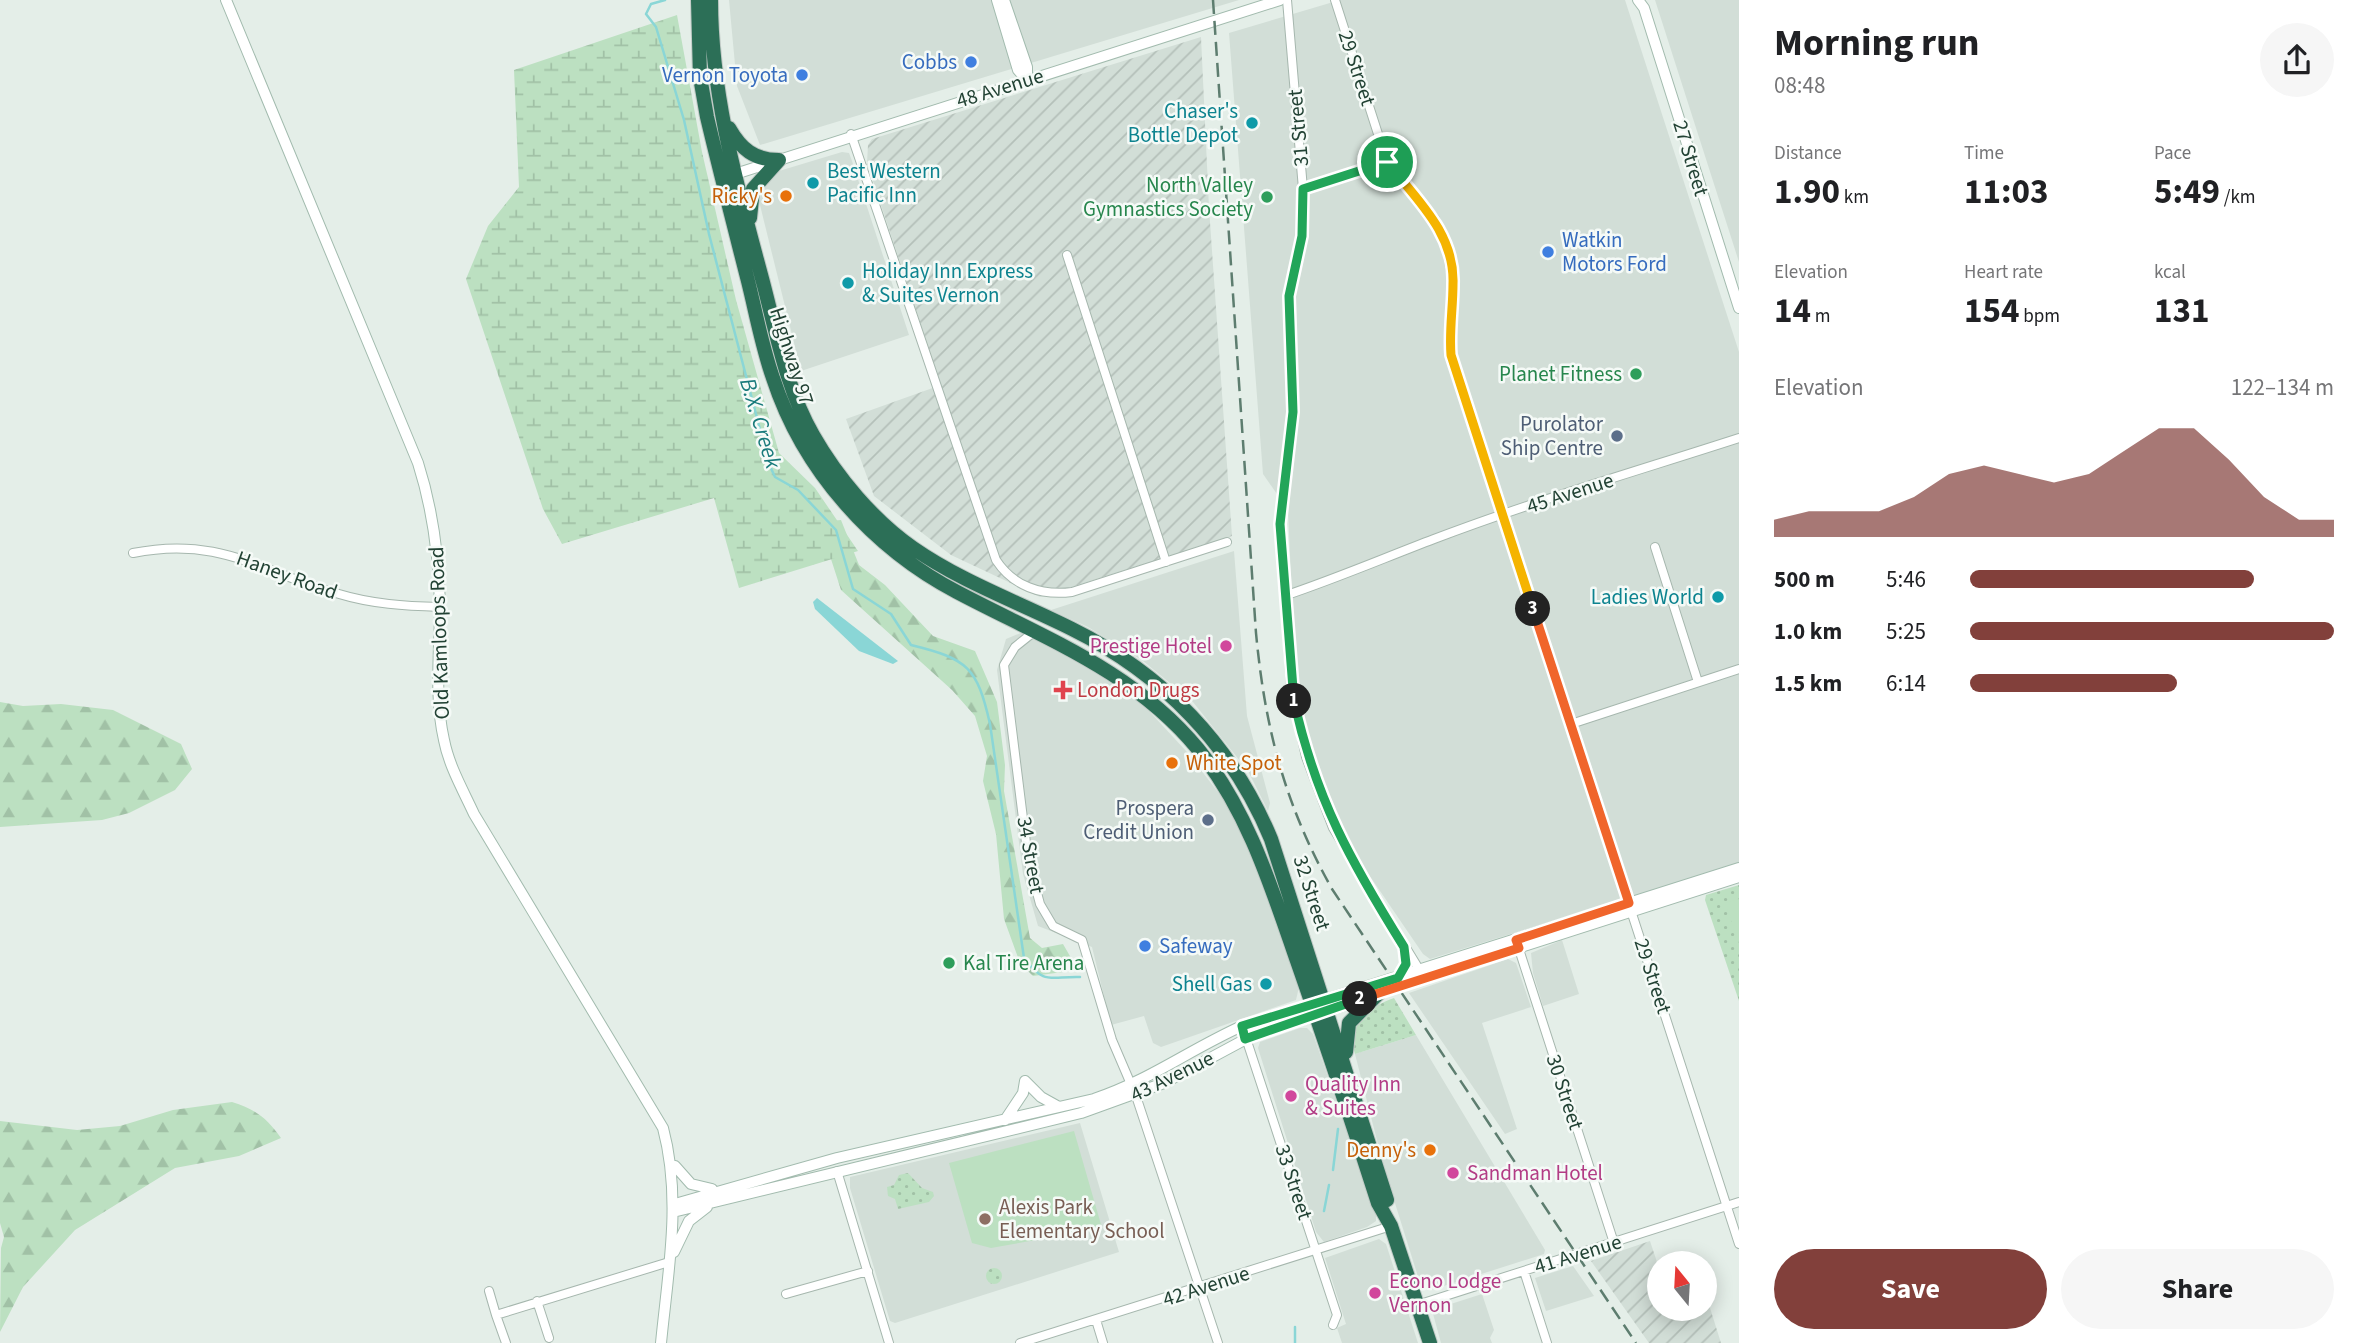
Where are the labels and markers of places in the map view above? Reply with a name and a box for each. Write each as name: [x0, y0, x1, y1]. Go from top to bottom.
place label: Cobbs: [902, 47, 957, 77]
marker: Cobbs: [963, 54, 979, 70]
place label: Vernon Toyota: [662, 60, 788, 90]
marker: Vernon Toyota: [794, 67, 810, 83]
place label: Chaser's Bottle Depot: [1128, 96, 1238, 150]
marker: Chaser's Bottle Depot: [1244, 115, 1260, 131]
pin: [1357, 132, 1417, 192]
place label: Best Western Pacific Inn: [827, 156, 941, 210]
place label: North Valley Gymnastics Society: [1083, 170, 1253, 224]
marker: Best Western Pacific Inn: [805, 175, 821, 191]
place label: Ricky's: [711, 181, 772, 211]
marker: Ricky's: [778, 188, 794, 204]
marker: North Valley Gymnastics Society: [1259, 189, 1275, 205]
place label: Watkin Motors Ford: [1562, 225, 1667, 279]
marker: Watkin Motors Ford: [1540, 244, 1556, 260]
place label: Holiday Inn Express & Suites Vernon: [862, 256, 1033, 310]
marker: Holiday Inn Express & Suites Vernon: [840, 275, 856, 291]
place label: Planet Fitness: [1499, 359, 1622, 389]
marker: Planet Fitness: [1628, 366, 1644, 382]
place label: Purolator Ship Centre: [1501, 409, 1604, 463]
marker: Purolator Ship Centre: [1609, 428, 1625, 444]
place label: Ladies World: [1591, 582, 1704, 612]
marker: Ladies World: [1710, 589, 1726, 605]
pin: 3: [1516, 592, 1550, 626]
place label: Prestige Hotel: [1090, 631, 1212, 661]
marker: Prestige Hotel: [1218, 638, 1234, 654]
place label: London Drugs: [1077, 675, 1200, 705]
marker: London Drugs: [1055, 682, 1071, 698]
pin: 1: [1276, 684, 1312, 718]
place label: White Spot: [1186, 748, 1282, 778]
marker: White Spot: [1164, 755, 1180, 771]
place label: Prospera Credit Union: [1083, 793, 1194, 847]
marker: Prospera Credit Union: [1200, 812, 1216, 828]
place label: Safeway: [1159, 931, 1233, 961]
marker: Safeway: [1137, 938, 1153, 954]
place label: Kal Tire Arena: [963, 948, 1084, 978]
marker: Kal Tire Arena: [941, 955, 957, 971]
place label: Shell Gas: [1172, 969, 1252, 999]
marker: Shell Gas: [1258, 976, 1274, 992]
pin: 2: [1342, 982, 1378, 1016]
place label: Quality Inn & Suites: [1305, 1069, 1401, 1123]
marker: Quality Inn & Suites: [1283, 1088, 1299, 1104]
place label: Denny's: [1346, 1135, 1416, 1165]
marker: Denny's: [1422, 1142, 1438, 1158]
place label: Sandman Hotel: [1467, 1158, 1603, 1188]
marker: Sandman Hotel: [1445, 1165, 1461, 1181]
place label: Alexis Park Elementary School: [999, 1192, 1165, 1246]
marker: Alexis Park Elementary School: [977, 1211, 993, 1227]
place label: Econo Lodge Vernon: [1389, 1266, 1501, 1320]
marker: Econo Lodge Vernon: [1367, 1285, 1383, 1301]

